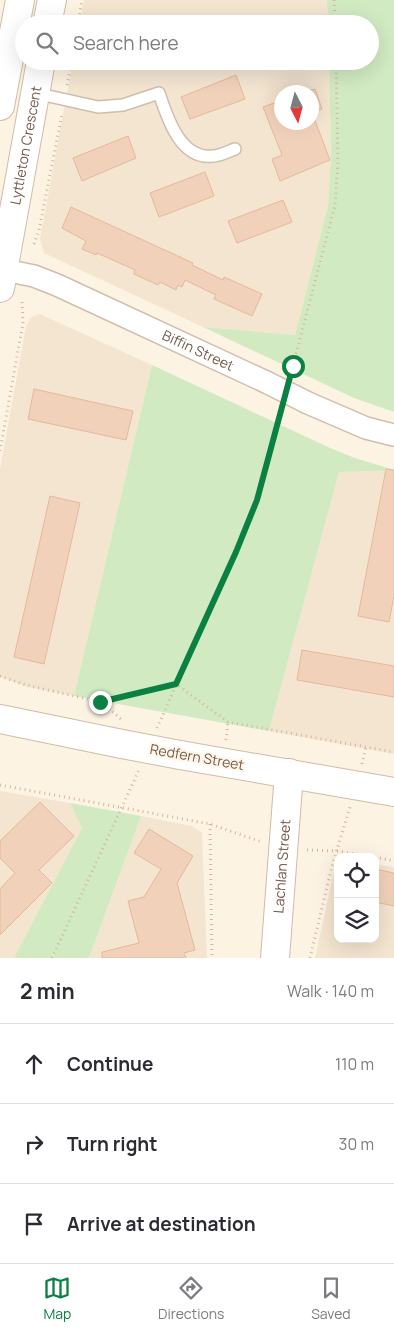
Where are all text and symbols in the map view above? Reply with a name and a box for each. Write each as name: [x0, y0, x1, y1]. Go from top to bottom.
search box: [15, 15, 379, 70]
icon: search: [33, 29, 61, 57]
text: Search here: [73, 30, 179, 56]
street label: Lyttleton Crescent: [5, 84, 45, 206]
north arrow: [274, 85, 319, 130]
street label: Biffin Street: [159, 325, 238, 375]
route start: [282, 355, 305, 378]
route end: [89, 691, 112, 714]
street label: Redfern Street: [148, 739, 246, 774]
street label: Lachlan Street: [268, 818, 295, 914]
map controls: [334, 853, 379, 943]
button: locate: [334, 853, 379, 898]
button: layers: [334, 898, 379, 943]
text: 2 min: [20, 977, 75, 1005]
text: Walk · 140 m: [287, 980, 374, 1002]
icon: ahead: [20, 1050, 48, 1078]
text: Continue: [67, 1051, 153, 1077]
text: 110 m: [335, 1053, 374, 1075]
icon: right: [20, 1130, 48, 1158]
text: Turn right: [67, 1131, 157, 1157]
text: 30 m: [339, 1133, 374, 1155]
icon: arrive: [20, 1210, 48, 1238]
text: Arrive at destination: [67, 1211, 256, 1237]
tab: Map: [43, 1274, 71, 1323]
tab: Directions: [158, 1274, 224, 1323]
tab: Saved: [311, 1274, 351, 1323]

